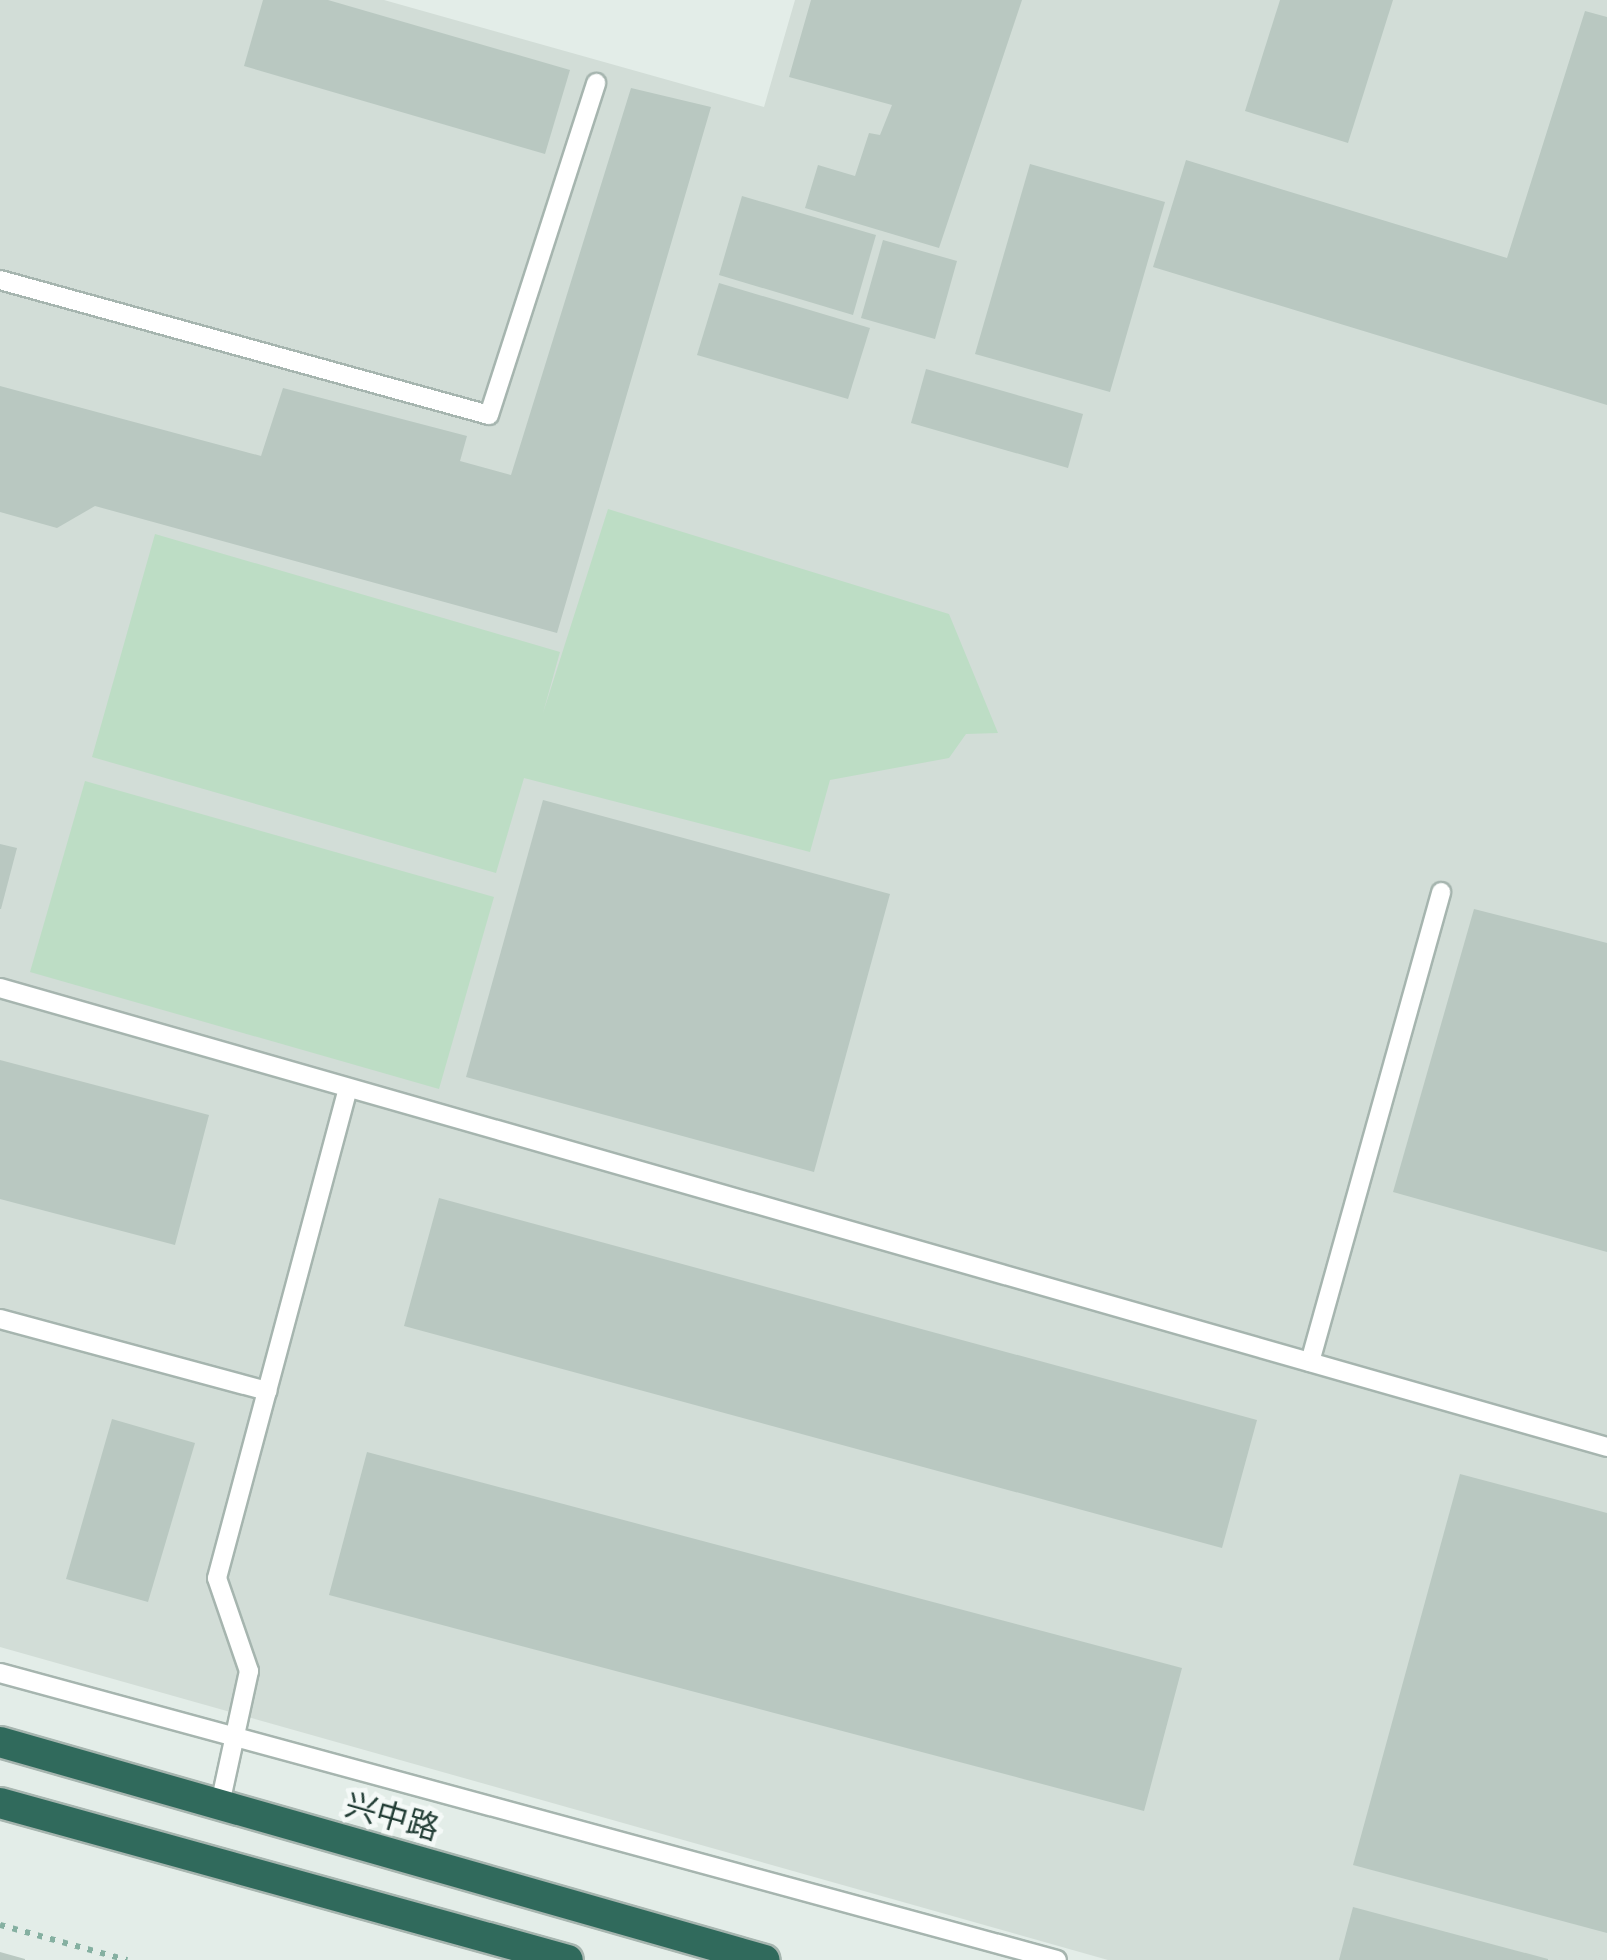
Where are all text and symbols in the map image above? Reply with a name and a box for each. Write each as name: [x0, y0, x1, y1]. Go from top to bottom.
street label: 兴中路: [341, 1785, 443, 1849]

